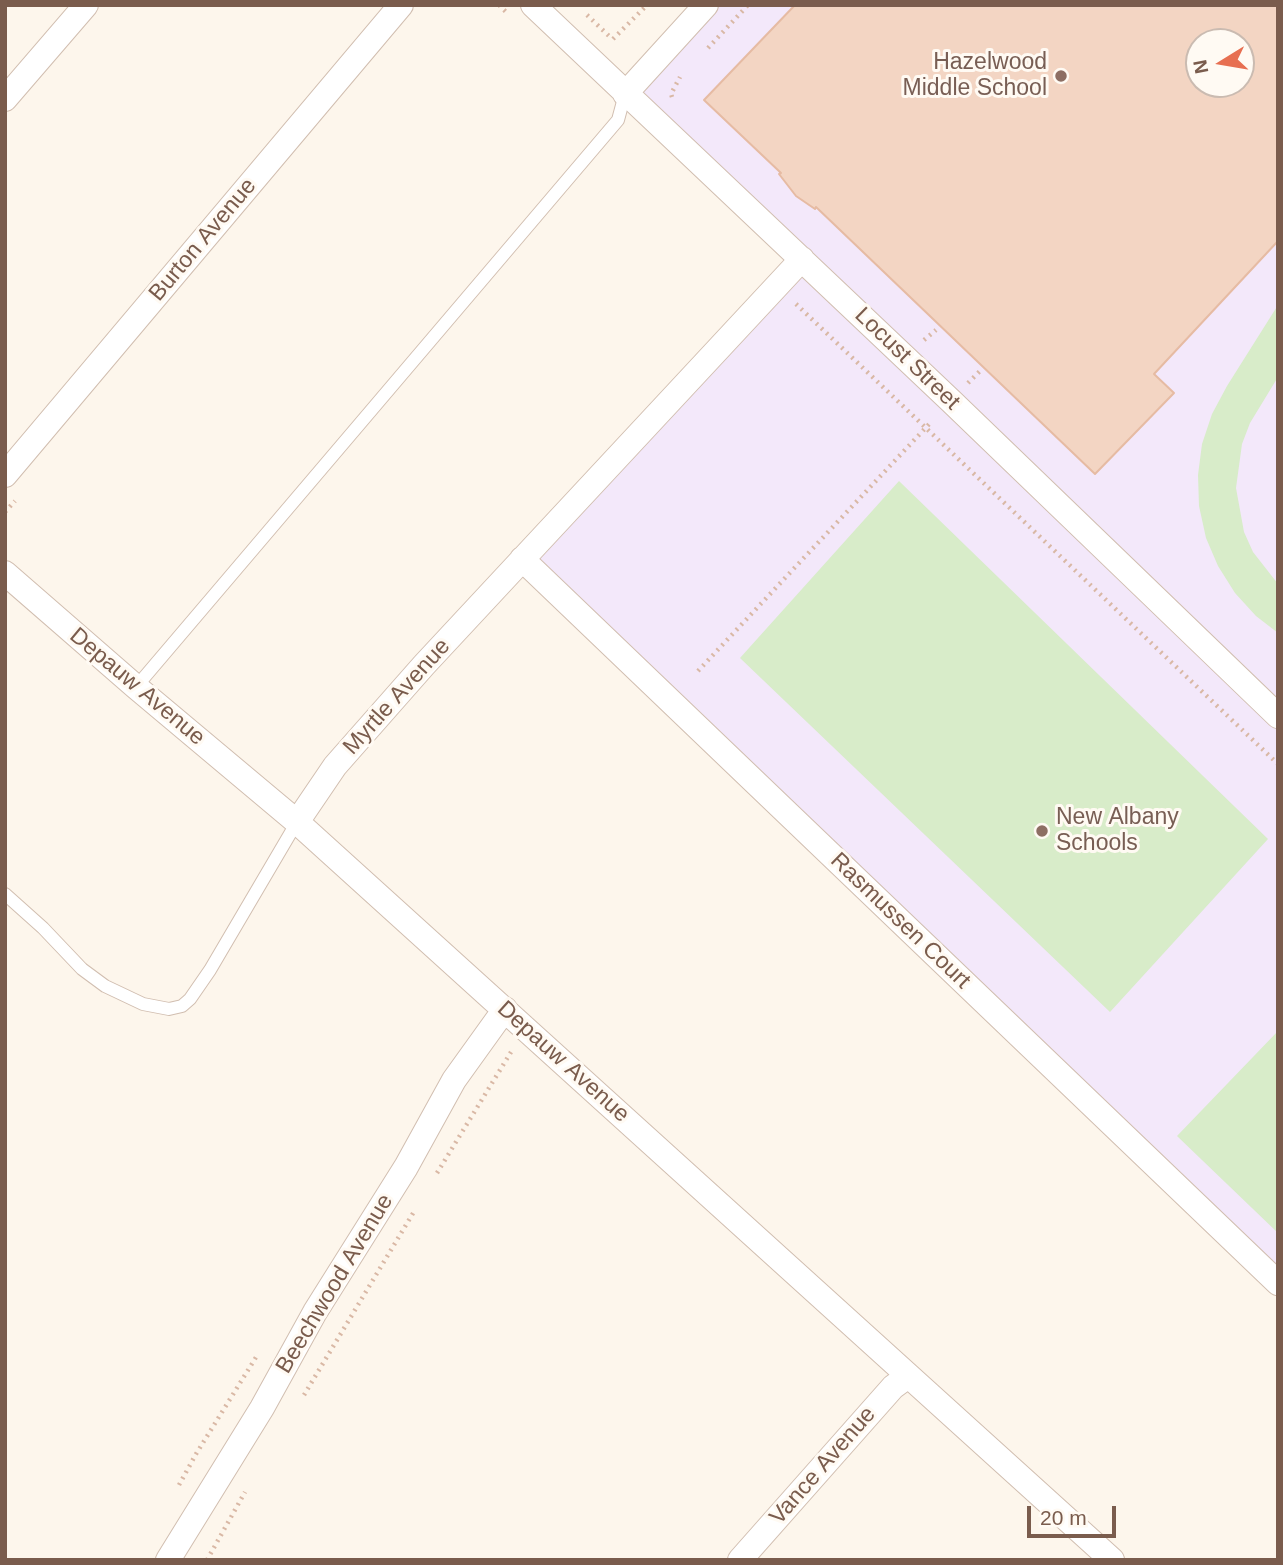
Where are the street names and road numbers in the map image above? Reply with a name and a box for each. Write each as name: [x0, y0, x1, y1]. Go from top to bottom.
street label: Burton Avenue: [144, 173, 262, 307]
street label: Locust Street: [849, 302, 965, 416]
street label: Depauw Avenue: [64, 622, 210, 752]
street label: Myrtle Avenue: [338, 633, 456, 761]
street label: Rasmussen Court: [824, 847, 976, 995]
street label: Depauw Avenue: [491, 995, 635, 1129]
street label: Beechwood Avenue: [271, 1189, 399, 1379]
street label: Vance Avenue: [764, 1401, 882, 1531]

